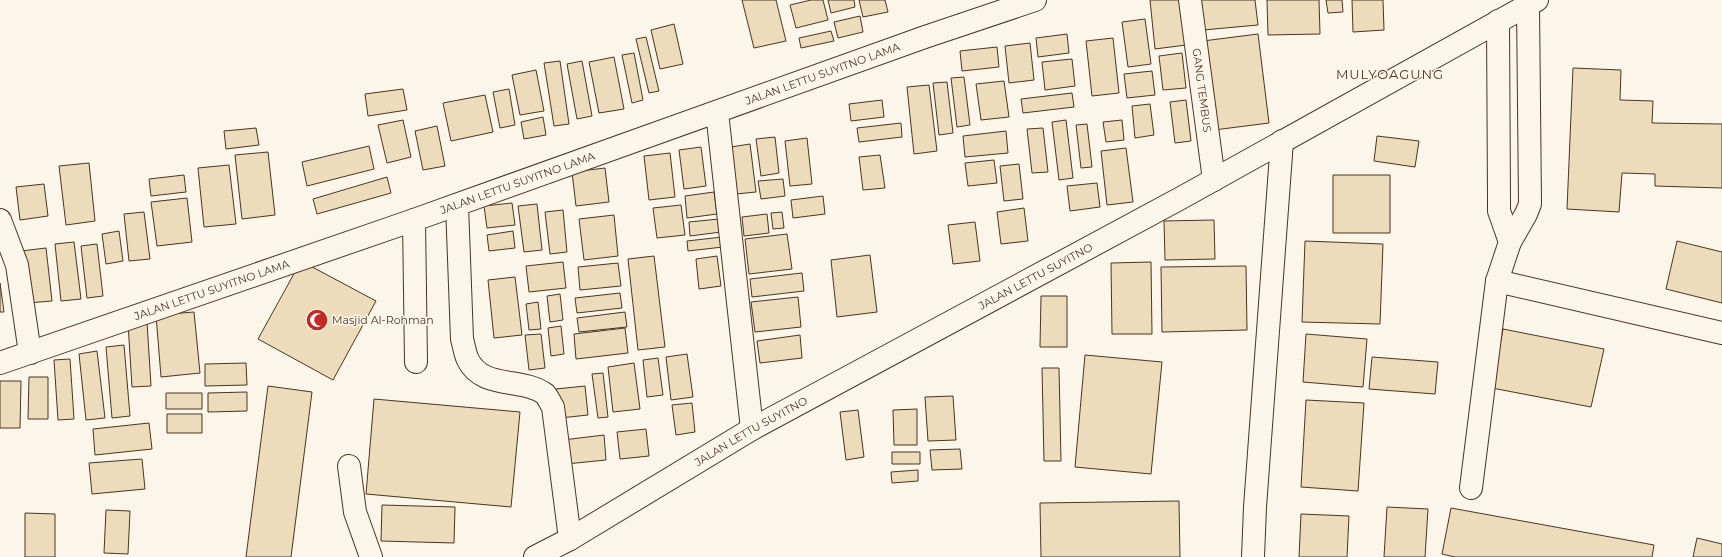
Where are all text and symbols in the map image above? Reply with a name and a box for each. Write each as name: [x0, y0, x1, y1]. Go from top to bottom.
street label: JALAN LETTU SUYITNO LAMA: [742, 40, 902, 108]
street label: GANG TEMBUS: [1189, 47, 1215, 133]
district label: MULYOAGUNG: [1336, 66, 1444, 82]
street label: JALAN LETTU SUYITNO LAMA: [437, 149, 597, 217]
street label: JALAN LETTU SUYITNO: [975, 240, 1095, 313]
street label: JALAN LETTU SUYITNO LAMA: [131, 257, 291, 323]
mosque icon: Masjid Al-Rohman: [304, 307, 330, 333]
place label: Masjid Al-Rohman: [332, 313, 434, 327]
street label: JALAN LETTU SUYITNO: [691, 394, 810, 470]

